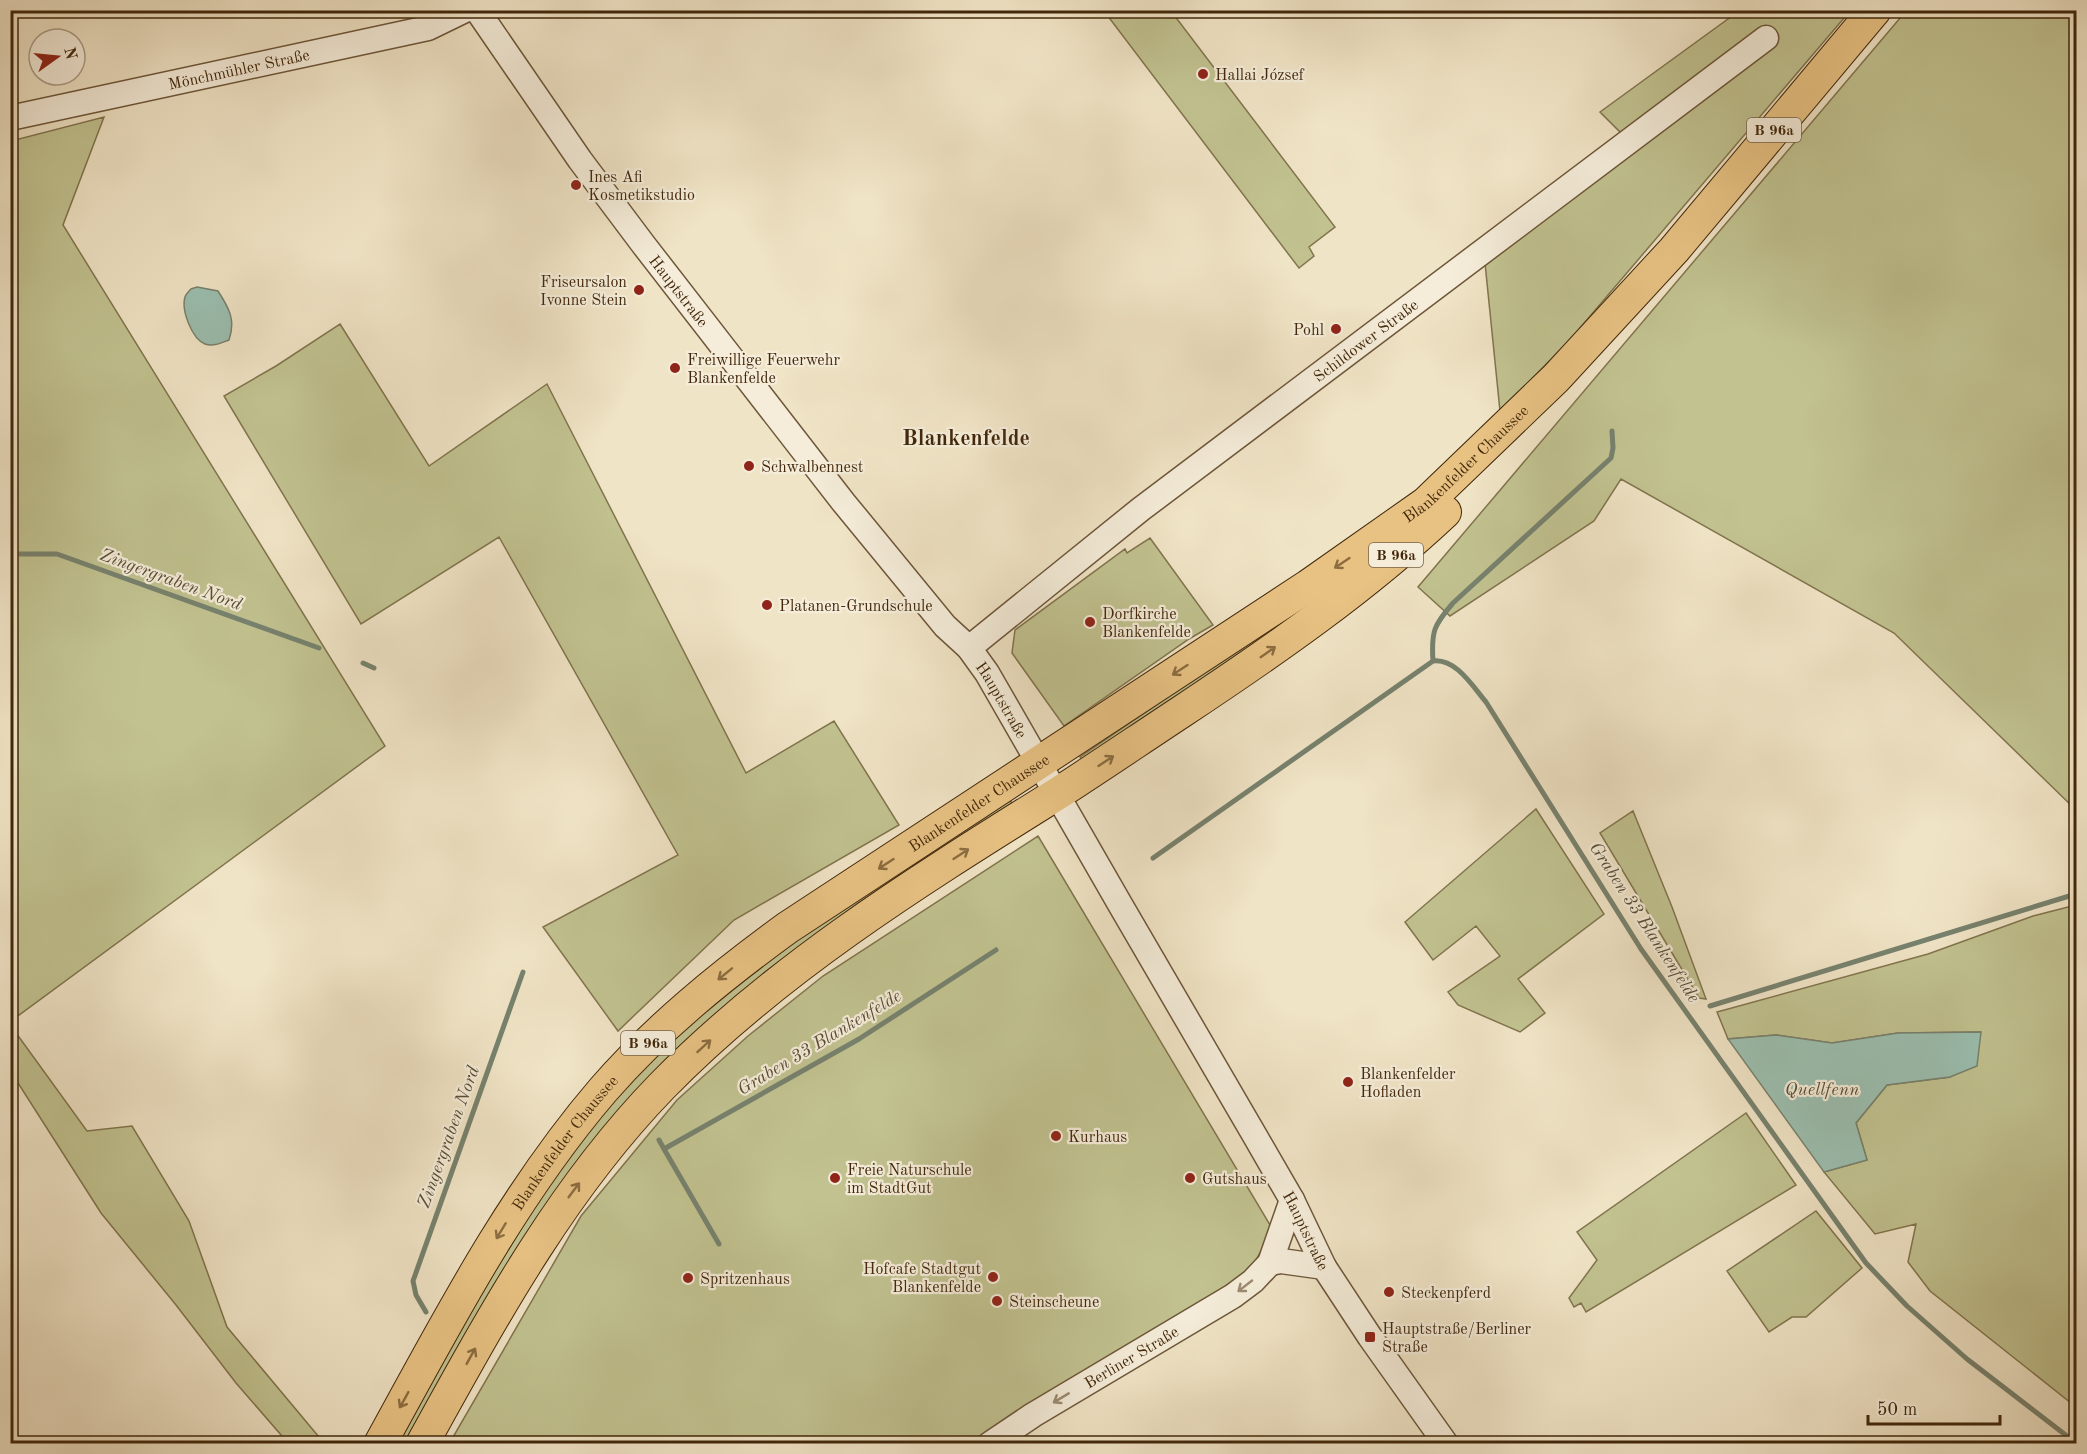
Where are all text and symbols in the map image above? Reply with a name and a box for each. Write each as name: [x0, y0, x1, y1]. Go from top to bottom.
north arrow: [27, 27, 87, 87]
text: N: [60, 46, 79, 62]
street label: Mönchmühler Straße: [167, 48, 311, 94]
marker: Hallai József: [1196, 67, 1210, 81]
place label: Hallai József: [1215, 68, 1305, 84]
road number: B 96a: [1747, 118, 1801, 142]
place label: Ines Afi Kosmetikstudio: [588, 170, 695, 204]
marker: Ines Afi Kosmetikstudio: [569, 178, 583, 192]
street label: Hauptstraße: [645, 253, 710, 331]
place label: Friseursalon Ivonne Stein: [540, 275, 627, 309]
marker: Friseursalon Ivonne Stein: [632, 283, 646, 297]
street label: Schildower Straße: [1311, 297, 1422, 386]
marker: Pohl: [1329, 322, 1343, 336]
place label: Pohl: [1293, 323, 1324, 339]
place label: Freiwillige Feuerwehr Blankenfelde: [687, 353, 840, 387]
marker: Freiwillige Feuerwehr Blankenfelde: [668, 361, 682, 375]
street label: Blankenfelder Chaussee: [1401, 403, 1532, 527]
district label: Blankenfelde: [902, 428, 1030, 450]
marker: Schwalbennest: [742, 459, 756, 473]
place label: Schwalbennest: [761, 460, 864, 476]
road number: B 96a: [1369, 543, 1423, 567]
water label: Zingergraben Nord: [97, 546, 244, 614]
one-way arrow: [1335, 557, 1351, 569]
marker: Platanen-Grundschule: [760, 598, 774, 612]
place label: Platanen-Grundschule: [779, 599, 933, 615]
place label: Dorfkirche Blankenfelde: [1102, 607, 1191, 641]
marker: Dorfkirche Blankenfelde: [1083, 615, 1097, 629]
one-way arrow: [1260, 646, 1276, 658]
street label: Hauptstraße: [972, 660, 1029, 742]
one-way arrow: [1172, 665, 1189, 677]
street label: Blankenfelder Chaussee: [906, 752, 1053, 856]
one-way arrow: [1098, 755, 1114, 767]
water label: Graben 33 Blankenfelde: [1586, 839, 1703, 1006]
one-way arrow: [952, 847, 969, 859]
one-way arrow: [877, 858, 894, 871]
one-way arrow: [717, 968, 733, 981]
water label: Graben 33 Blankenfelde: [735, 987, 904, 1099]
road number: B 96a: [621, 1031, 675, 1055]
one-way arrow: [696, 1039, 711, 1053]
water label: Zingergraben Nord: [415, 1064, 483, 1211]
place label: Blankenfelder Hofladen: [1360, 1067, 1456, 1101]
street label: Blankenfelder Chaussee: [510, 1073, 622, 1214]
marker: Blankenfelder Hofladen: [1341, 1075, 1355, 1089]
water label: Quellfenn: [1785, 1081, 1859, 1099]
marker: Kurhaus: [1049, 1129, 1063, 1143]
place label: Kurhaus: [1068, 1130, 1127, 1146]
place label: Freie Naturschule im StadtGut: [847, 1163, 972, 1197]
marker: Freie Naturschule im StadtGut: [828, 1171, 842, 1185]
marker: Gutshaus: [1183, 1171, 1197, 1185]
place label: Gutshaus: [1202, 1172, 1267, 1188]
one-way arrow: [568, 1183, 580, 1199]
street label: Hauptstraße: [1279, 1189, 1330, 1274]
one-way arrow: [495, 1222, 507, 1239]
place label: Hofcafe Stadtgut Blankenfelde: [863, 1262, 981, 1296]
marker: Hofcafe Stadtgut Blankenfelde: [986, 1270, 1000, 1284]
marker: Spritzenhaus: [681, 1271, 695, 1285]
place label: Spritzenhaus: [700, 1272, 790, 1288]
one-way arrow: [1238, 1280, 1254, 1293]
marker: Steckenpferd: [1382, 1285, 1396, 1299]
place label: Steckenpferd: [1401, 1286, 1491, 1302]
marker: Steinscheune: [990, 1294, 1004, 1308]
place label: Steinscheune: [1009, 1295, 1099, 1311]
place label: Hauptstraße/Berliner Straße: [1382, 1322, 1532, 1356]
street label: Berliner Straße: [1082, 1324, 1182, 1392]
marker: Hauptstraße/Berliner Straße: [1363, 1330, 1377, 1344]
one-way arrow: [466, 1347, 477, 1365]
scale bar: [1868, 1388, 2000, 1426]
one-way arrow: [398, 1391, 410, 1408]
one-way arrow: [1053, 1393, 1070, 1405]
text: 50 m: [1877, 1401, 1917, 1419]

